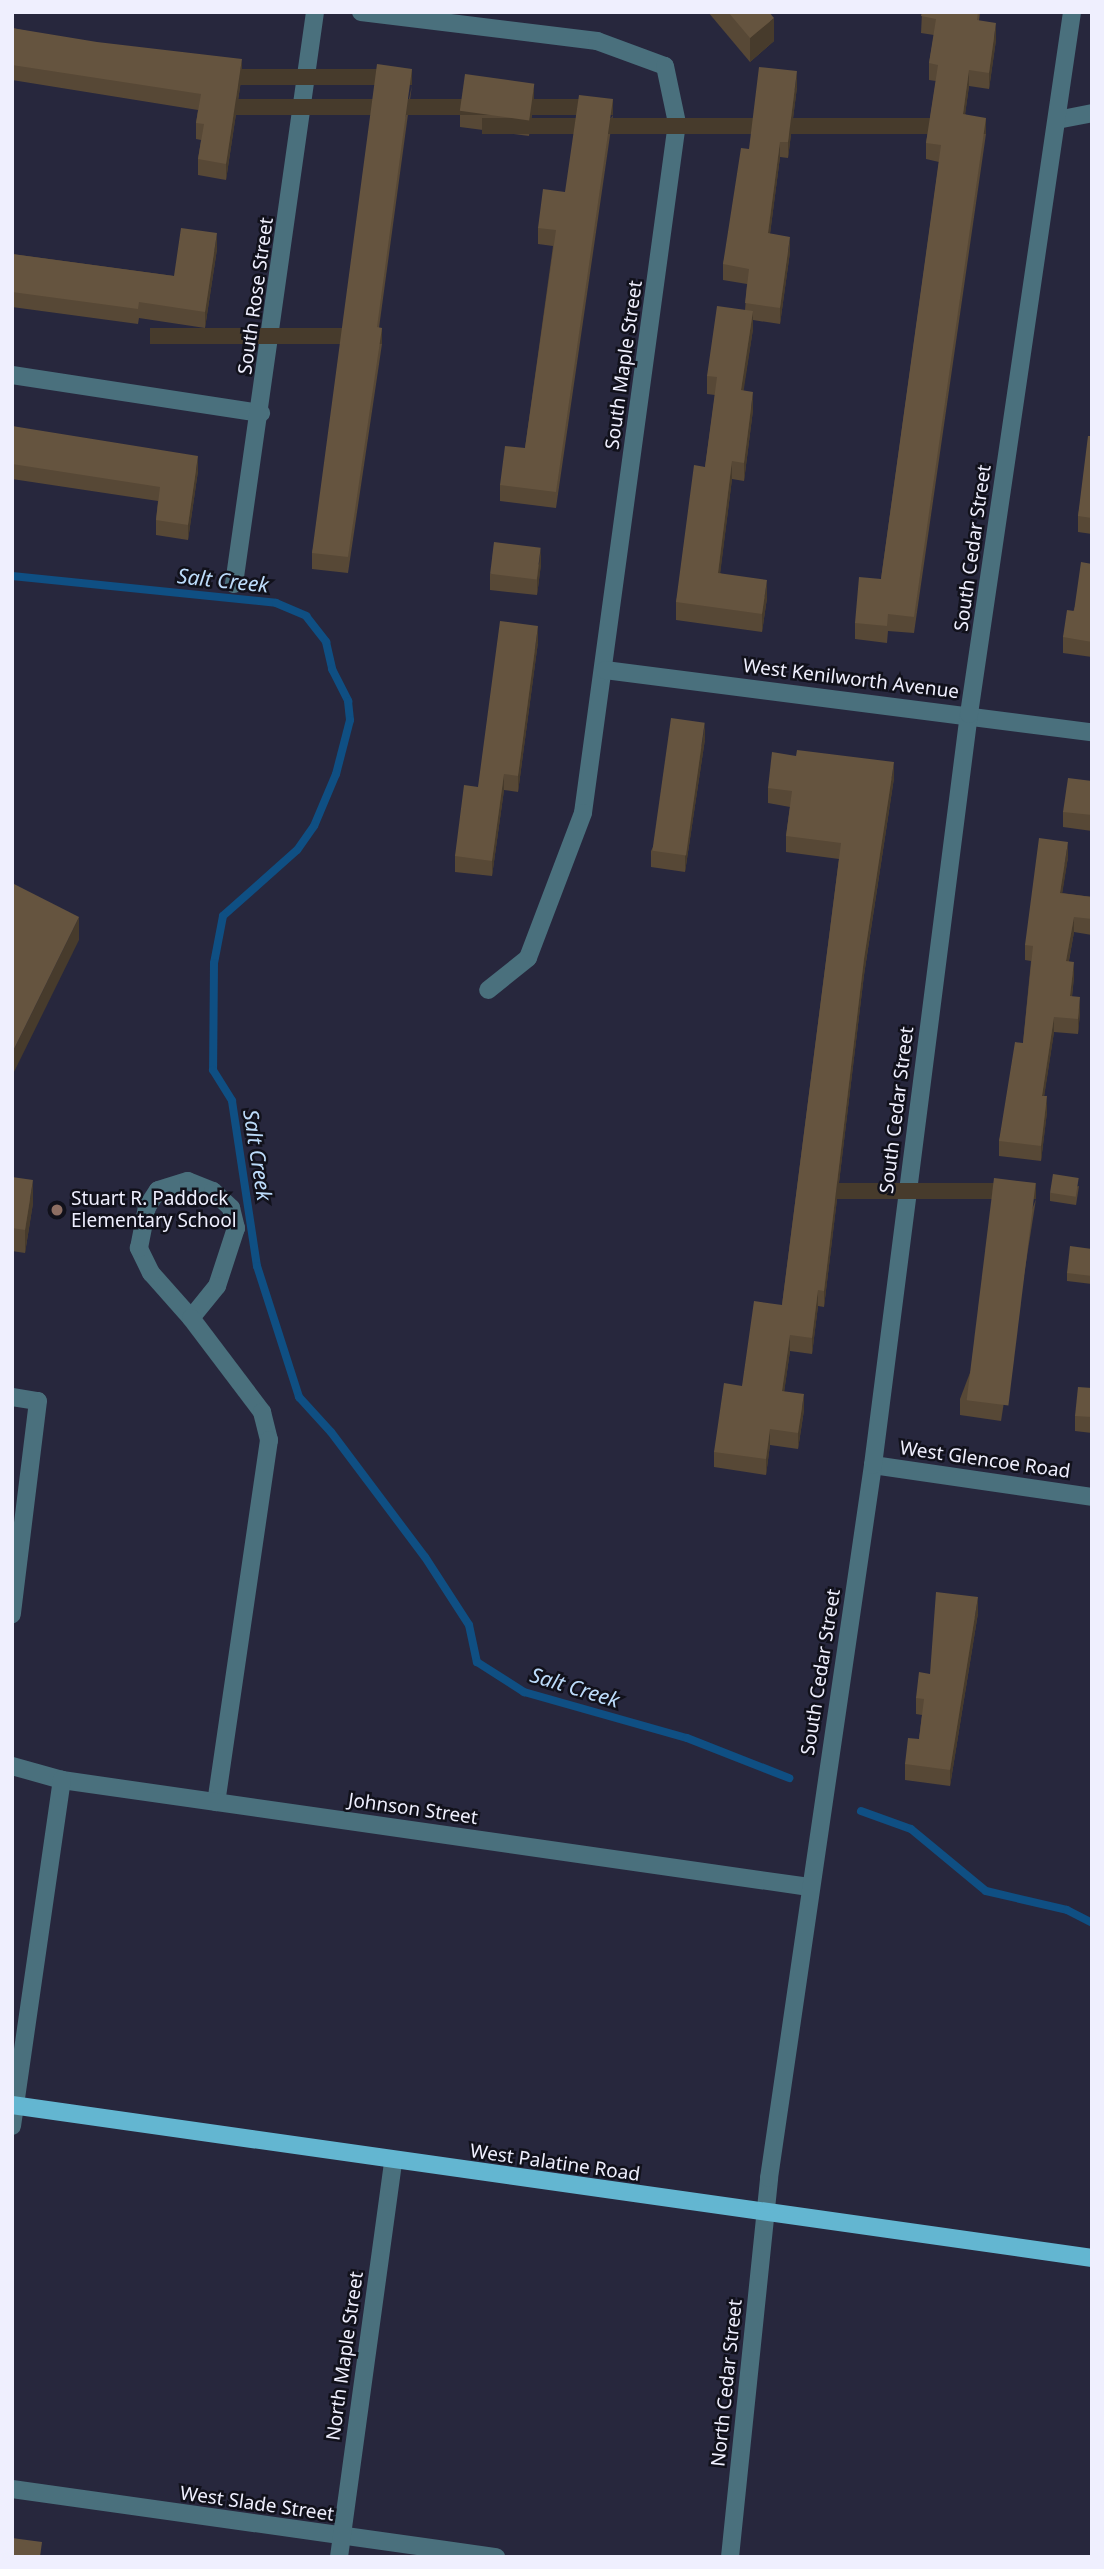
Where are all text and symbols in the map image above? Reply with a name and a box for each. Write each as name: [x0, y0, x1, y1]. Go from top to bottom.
street label: South Rose Street: [234, 216, 278, 376]
street label: South Maple Street: [601, 279, 647, 451]
street label: South Cedar Street: [950, 463, 996, 633]
water label: Salt Creek: [176, 563, 270, 597]
street label: West Kenilworth Avenue: [742, 654, 960, 704]
street label: South Cedar Street: [875, 1025, 919, 1195]
water label: Salt Creek: [238, 1108, 278, 1202]
place label: Stuart R. Paddock Elementary School: [71, 1188, 237, 1232]
marker: Stuart R. Paddock Elementary School: [49, 1202, 65, 1218]
street label: West Glencoe Road: [898, 1437, 1072, 1483]
street label: South Cedar Street: [797, 1587, 845, 1757]
water label: Salt Creek: [527, 1662, 623, 1712]
street label: Johnson Street: [347, 1789, 479, 1829]
street label: West Palatine Road: [469, 2140, 641, 2186]
street label: North Maple Street: [322, 2270, 368, 2442]
street label: North Cedar Street: [707, 2298, 747, 2468]
street label: West Slade Street: [179, 2482, 335, 2526]

